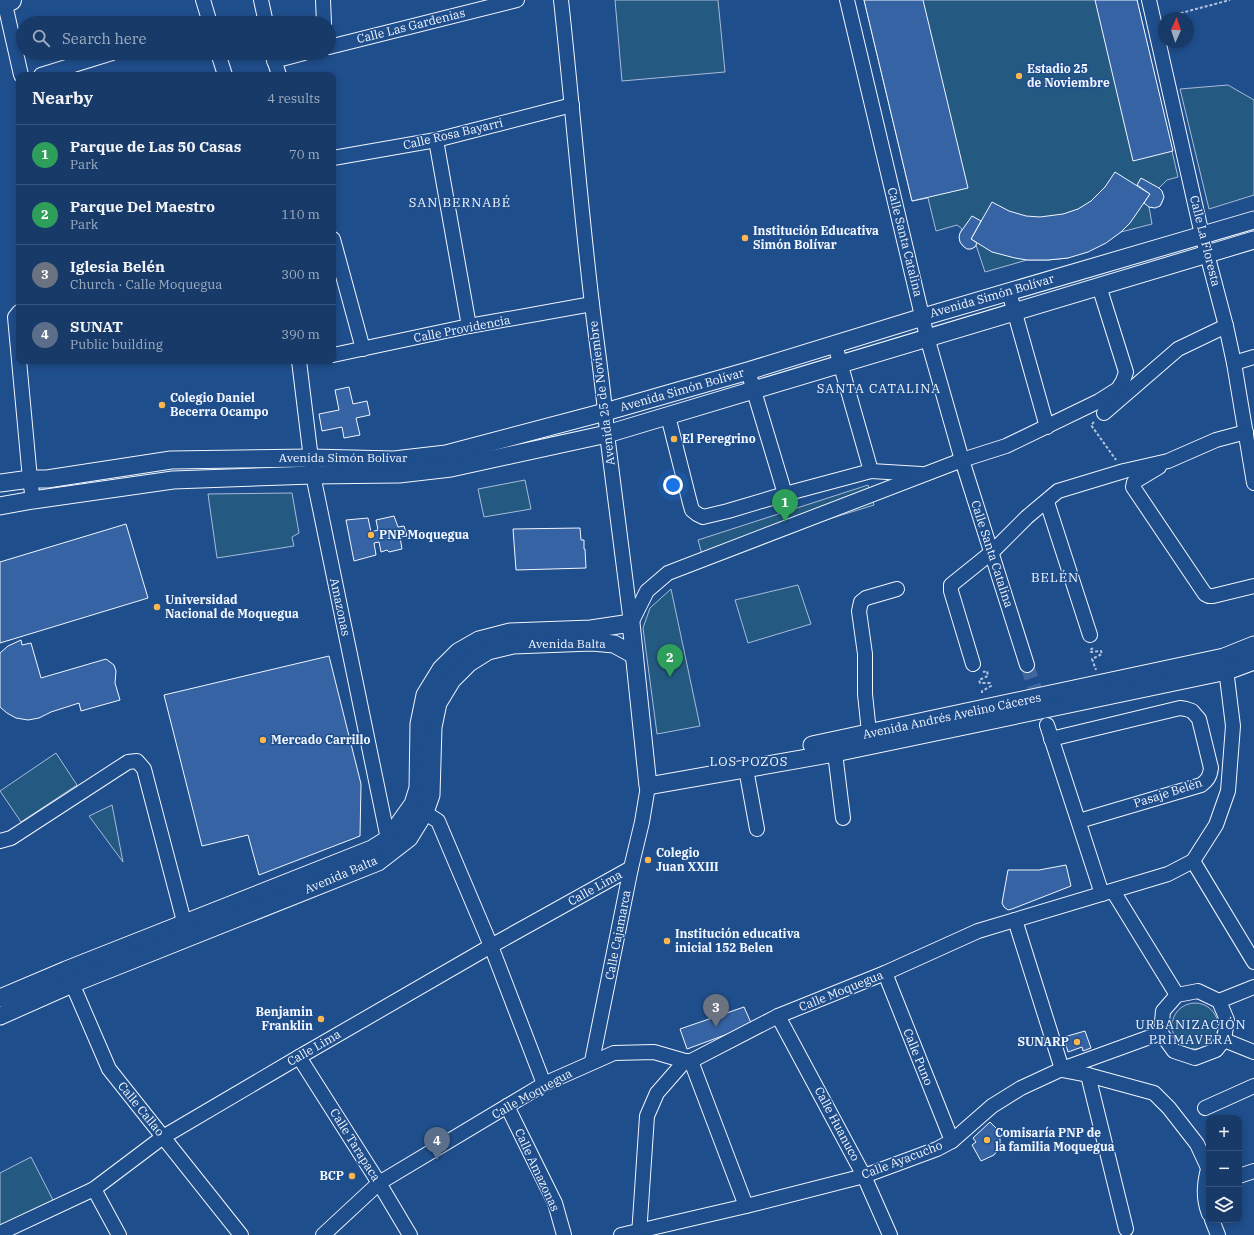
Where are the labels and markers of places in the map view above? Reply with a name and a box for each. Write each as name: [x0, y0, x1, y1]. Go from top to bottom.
place label: Estadio 25 de Noviembre: [1027, 61, 1110, 90]
marker: Estadio 25 de Noviembre: [1014, 71, 1024, 81]
place label: Institución Educativa Simón Bolívar: [753, 223, 879, 252]
marker: Institución Educativa Simón Bolívar: [740, 233, 750, 243]
place label: Colegio Daniel Becerra Ocampo: [170, 390, 269, 419]
marker: Colegio Daniel Becerra Ocampo: [157, 400, 167, 410]
place label: El Peregrino: [682, 431, 756, 446]
marker: El Peregrino: [669, 434, 679, 444]
pin: 1: [772, 489, 798, 522]
place label: PNP Moquegua: [379, 527, 469, 542]
marker: PNP Moquegua: [366, 530, 376, 540]
place label: Universidad Nacional de Moquegua: [165, 592, 299, 621]
marker: Universidad Nacional de Moquegua: [152, 602, 162, 612]
pin: 2: [657, 644, 683, 677]
place label: Mercado Carrillo: [271, 732, 370, 747]
marker: Mercado Carrillo: [258, 735, 268, 745]
place label: Colegio Juan XXIII: [656, 845, 719, 874]
marker: Colegio Juan XXIII: [643, 855, 653, 865]
place label: Institución educativa inicial 152 Belen: [675, 926, 800, 955]
marker: Institución educativa inicial 152 Belen: [662, 936, 672, 946]
pin: 3: [703, 994, 729, 1027]
place label: Benjamin Franklin: [255, 1004, 313, 1033]
marker: Benjamin Franklin: [316, 1014, 326, 1024]
place label: SUNARP: [1018, 1034, 1069, 1049]
marker: SUNARP: [1072, 1037, 1082, 1047]
place label: Comisaría PNP de la familia Moquegua: [995, 1125, 1115, 1154]
pin: 4: [424, 1127, 450, 1160]
marker: Comisaría PNP de la familia Moquegua: [982, 1135, 992, 1145]
place label: BCP: [319, 1168, 344, 1183]
marker: BCP: [347, 1171, 357, 1181]

